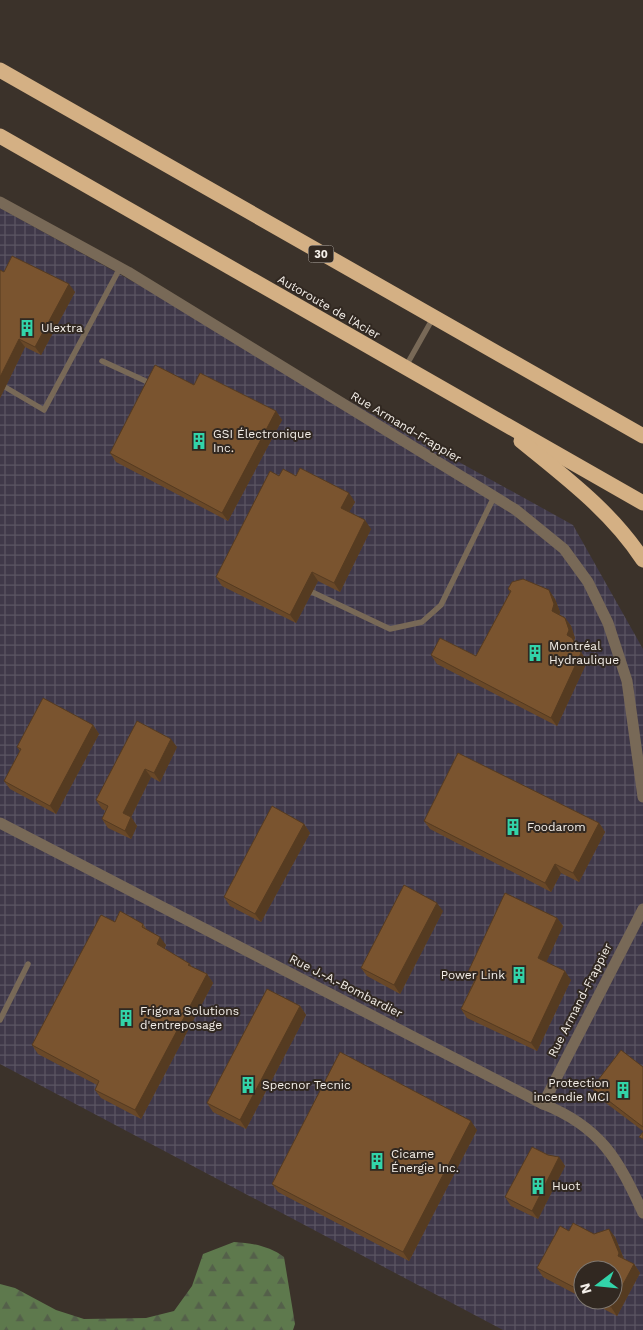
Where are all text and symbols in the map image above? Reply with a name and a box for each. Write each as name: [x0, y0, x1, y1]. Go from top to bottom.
road number: 30: [308, 245, 334, 262]
street label: Autoroute de l'Acier: [275, 272, 383, 342]
building icon: Ulextra: [17, 318, 37, 338]
place label: Ulextra: [41, 321, 83, 335]
street label: Rue Armand-Frappier: [348, 388, 464, 466]
place label: GSI Électronique Inc.: [213, 427, 311, 455]
building icon: GSI Électronique Inc.: [189, 431, 209, 451]
place label: Montréal Hydraulique: [549, 639, 619, 667]
building icon: Montréal Hydraulique: [525, 643, 545, 663]
building icon: Foodarom: [503, 817, 523, 837]
place label: Foodarom: [527, 820, 586, 834]
street label: Rue Armand-Frappier: [545, 940, 615, 1059]
street label: Rue J.-A.-Bombardier: [287, 951, 405, 1021]
building icon: Power Link: [509, 965, 529, 985]
place label: Power Link: [441, 968, 505, 982]
place label: Frigora Solutions d'entreposage: [140, 1004, 239, 1032]
building icon: Frigora Solutions d'entreposage: [116, 1008, 136, 1028]
building icon: Specnor Tecnic: [238, 1075, 258, 1095]
place label: Protection incendie MCI: [534, 1076, 609, 1104]
place label: Specnor Tecnic: [262, 1078, 351, 1092]
building icon: Protection incendie MCI: [613, 1080, 633, 1100]
place label: Cicame Énergie Inc.: [391, 1147, 459, 1175]
building icon: Cicame Énergie Inc.: [367, 1151, 387, 1171]
building icon: Huot: [528, 1176, 548, 1196]
place label: Huot: [552, 1179, 580, 1193]
north arrow: [573, 1260, 623, 1310]
text: N: [576, 1281, 595, 1296]

